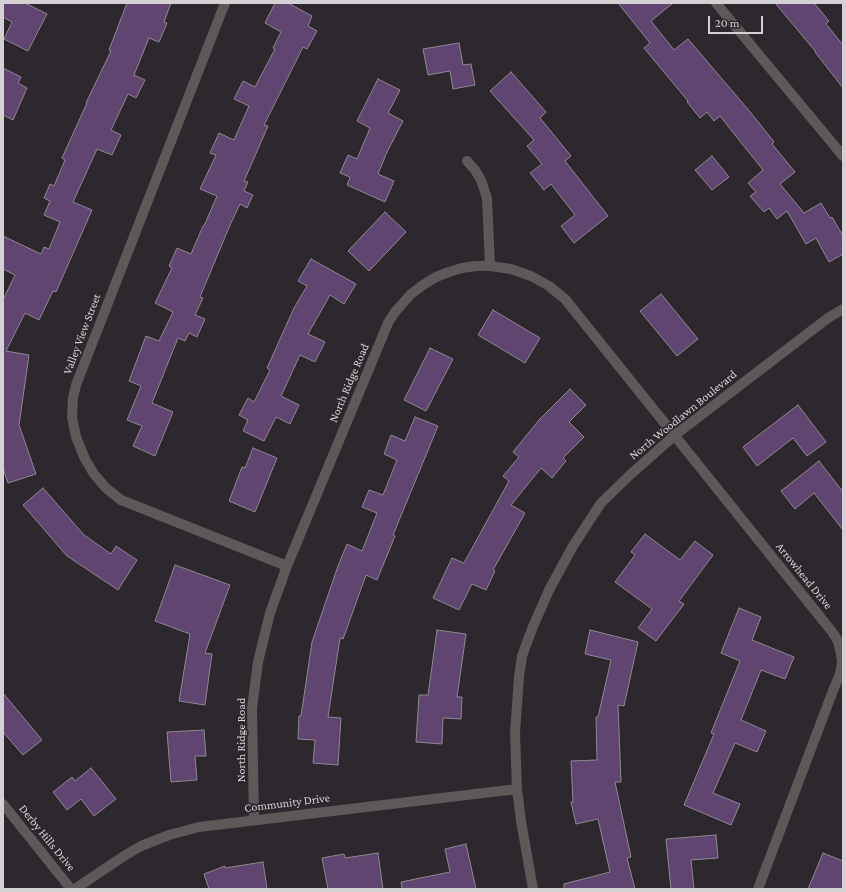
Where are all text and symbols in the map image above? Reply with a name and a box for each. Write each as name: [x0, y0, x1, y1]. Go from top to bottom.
scale bar: [710, 8, 765, 34]
text: 20 m: [715, 16, 739, 30]
street label: Valley View Street: [60, 292, 104, 376]
street label: North Ridge Road: [326, 341, 372, 425]
street label: North Woodlawn Boulevard: [626, 367, 740, 463]
street label: Arrowhead Drive: [773, 540, 835, 612]
street label: North Ridge Road: [234, 698, 248, 782]
street label: Community Drive: [243, 791, 331, 815]
street label: Derby Hills Drive: [16, 802, 78, 874]

